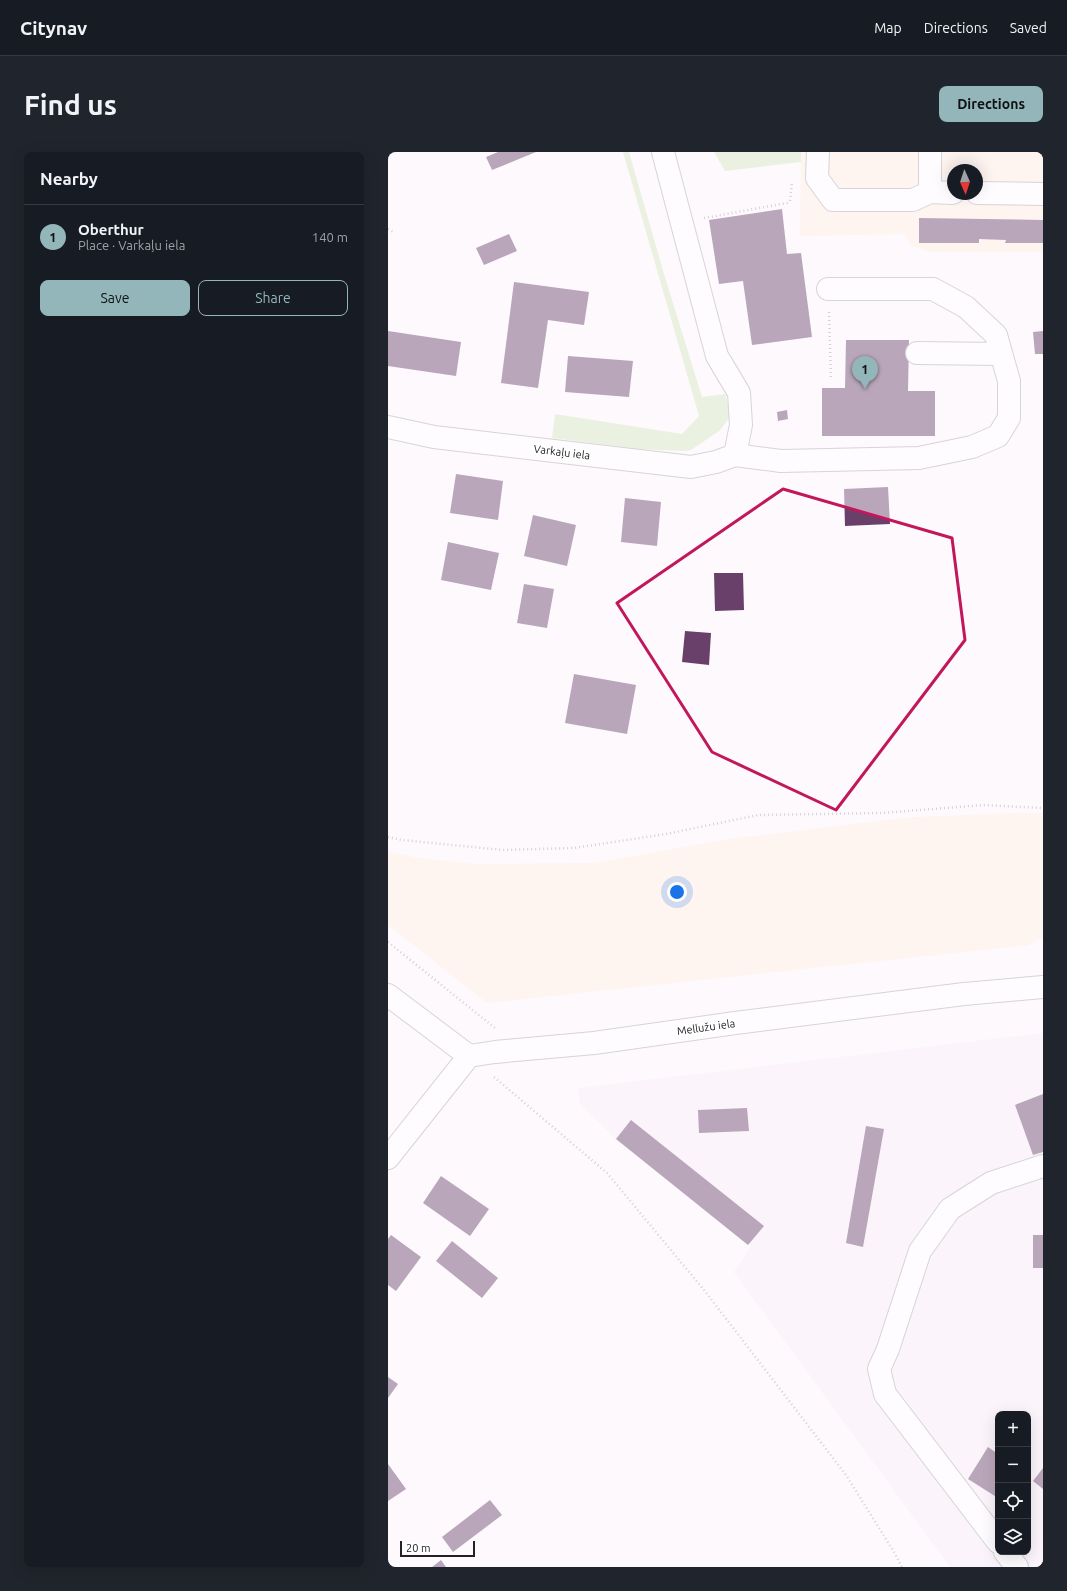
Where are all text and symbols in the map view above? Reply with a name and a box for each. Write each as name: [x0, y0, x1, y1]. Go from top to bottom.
text: Citynav: [20, 17, 87, 39]
text: Map: [874, 20, 902, 36]
text: Directions: [924, 20, 988, 36]
text: Saved: [1010, 20, 1047, 36]
button: Directions: [939, 86, 1043, 122]
text: Find us: [24, 89, 117, 120]
north arrow: [947, 164, 983, 200]
text: Nearby: [40, 169, 98, 188]
text: Oberthur: [78, 221, 144, 238]
text: 1: [49, 230, 57, 244]
text: 140 m: [312, 230, 348, 244]
text: Place · Varkaļu iela: [78, 238, 185, 252]
button: Save: [40, 280, 190, 316]
button: Share: [198, 280, 348, 316]
pin: 1: [852, 356, 878, 389]
street label: Varkaļu iela: [533, 443, 591, 461]
your location: [667, 882, 687, 902]
street label: Mellužu iela: [676, 1017, 736, 1037]
map controls: [995, 1411, 1031, 1555]
button: +: [995, 1411, 1031, 1447]
button: −: [995, 1447, 1031, 1483]
button: locate: [995, 1483, 1031, 1519]
button: layers: [995, 1519, 1031, 1555]
scale bar: [400, 1539, 475, 1558]
text: 20 m: [406, 1542, 430, 1554]

